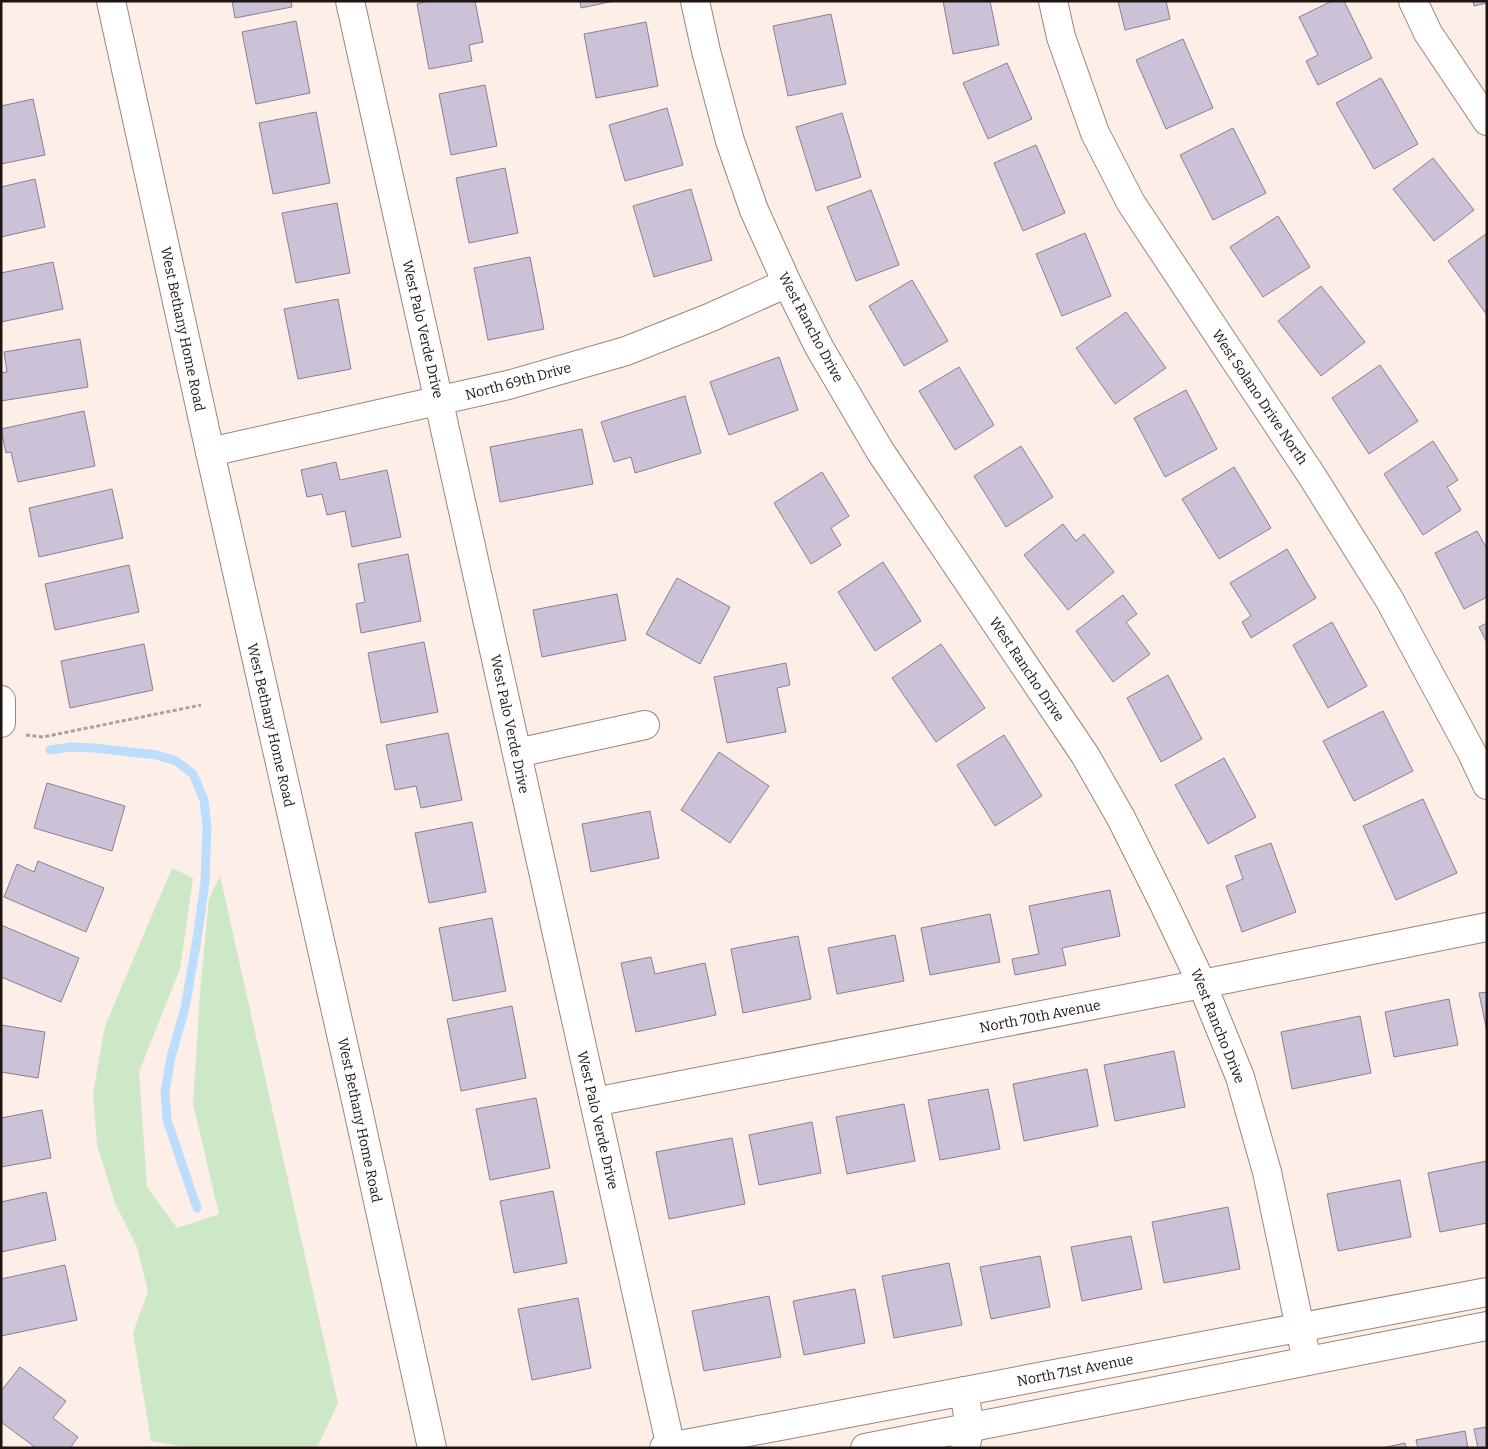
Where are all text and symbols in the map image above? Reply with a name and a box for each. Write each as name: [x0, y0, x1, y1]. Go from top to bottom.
street label: West Bethany Home Road: [157, 245, 208, 413]
street label: West Palo Verde Drive: [398, 258, 447, 400]
street label: West Rancho Drive: [774, 269, 847, 385]
street label: West Solano Drive North: [1208, 327, 1311, 468]
street label: North 69th Drive: [463, 359, 573, 404]
street label: West Rancho Drive: [985, 614, 1068, 725]
street label: West Bethany Home Road: [243, 642, 298, 809]
street label: West Palo Verde Drive: [486, 653, 533, 795]
street label: West Rancho Drive: [1187, 966, 1248, 1086]
street label: North 70th Avenue: [978, 996, 1102, 1037]
street label: West Bethany Home Road: [334, 1036, 385, 1204]
street label: West Palo Verde Drive: [573, 1049, 622, 1191]
street label: North 71st Avenue: [1015, 1351, 1135, 1390]

